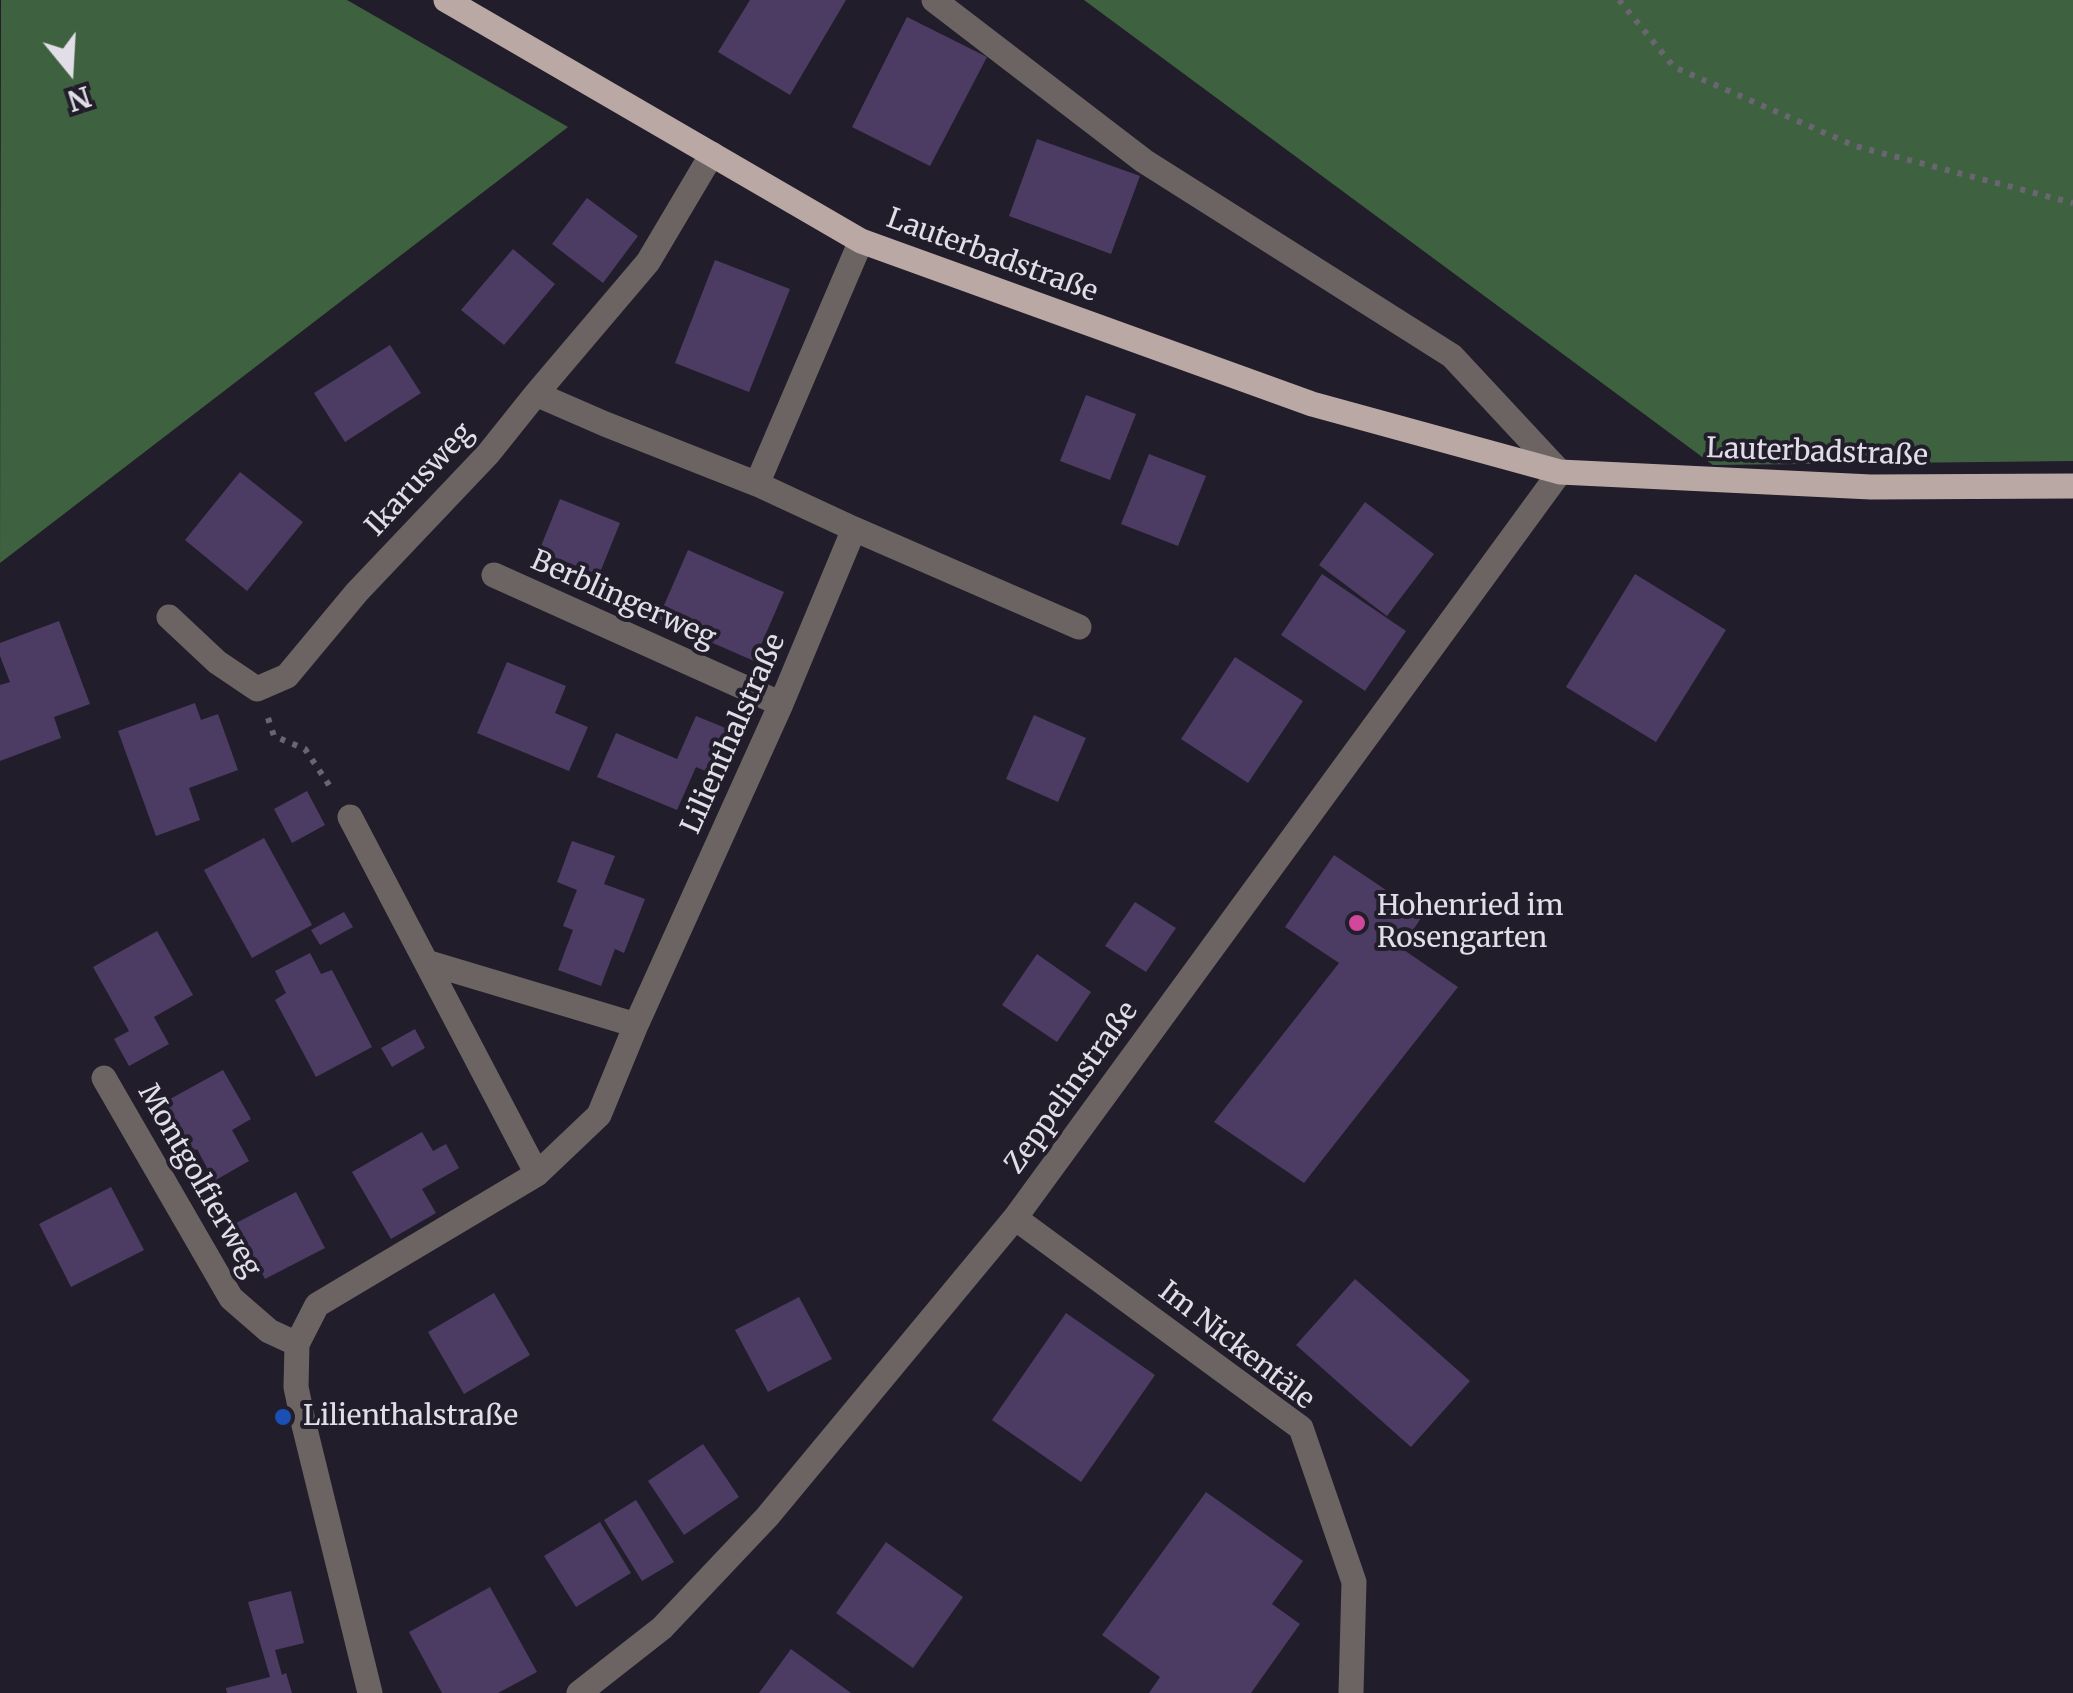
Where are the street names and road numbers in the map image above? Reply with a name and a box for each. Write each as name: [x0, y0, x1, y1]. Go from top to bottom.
street label: Lauterbadstraße: [882, 202, 1102, 310]
street label: Ikarusweg: [359, 417, 481, 543]
street label: Lauterbadstraße: [1706, 432, 1928, 474]
street label: Berblingerweg: [526, 544, 720, 656]
street label: Lilienthalstraße: [675, 629, 793, 839]
street label: Zeppelinstraße: [998, 996, 1146, 1180]
street label: Montgolfierweg: [130, 1079, 268, 1283]
street label: Im Nickentäle: [1152, 1275, 1320, 1417]

